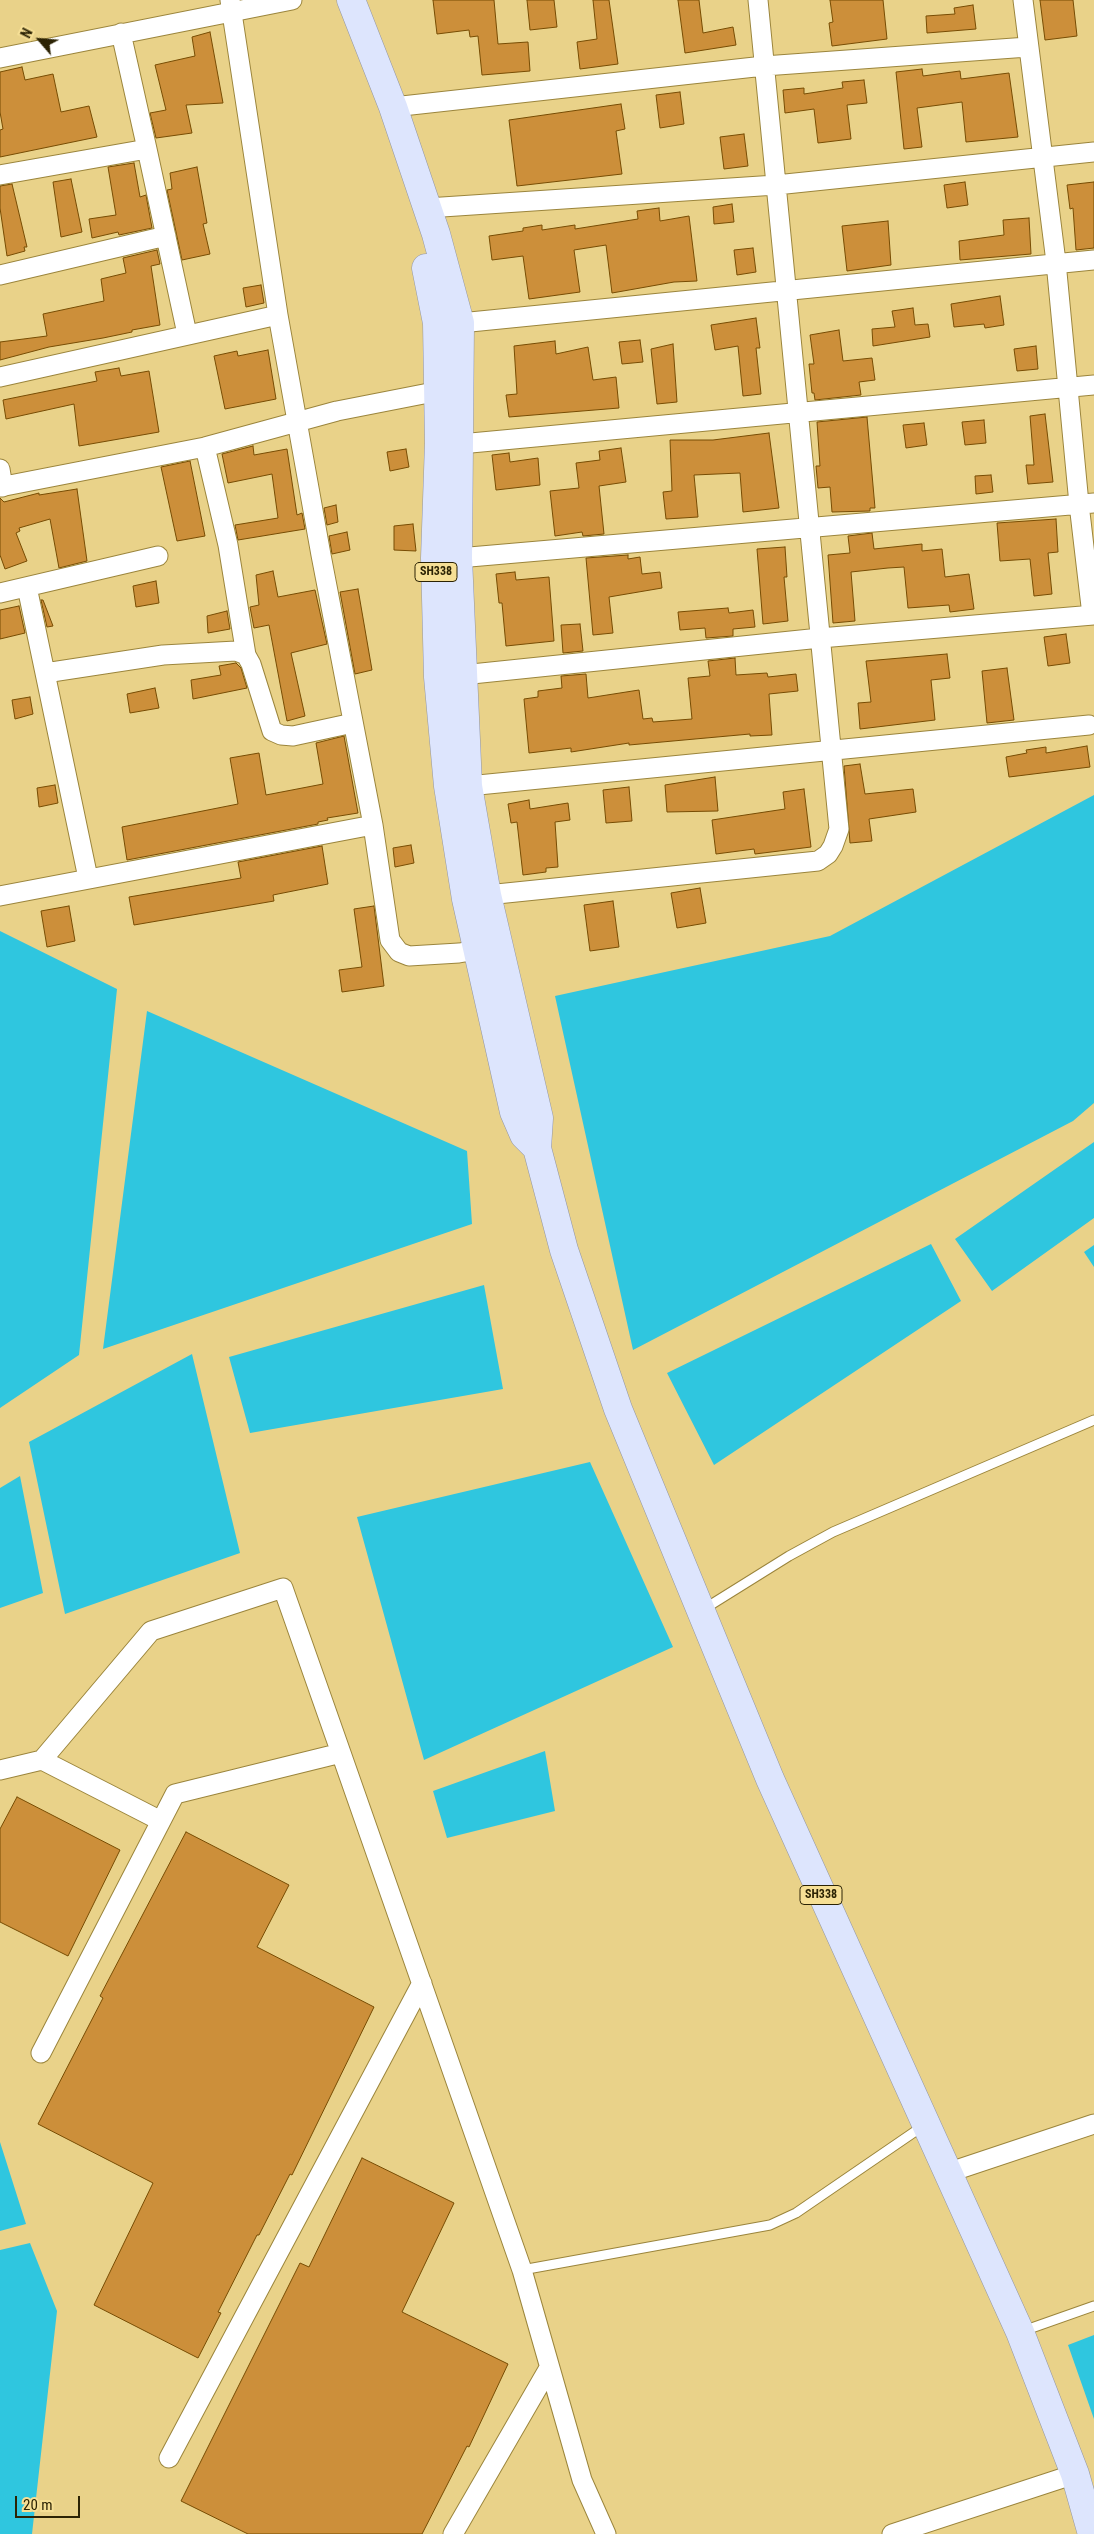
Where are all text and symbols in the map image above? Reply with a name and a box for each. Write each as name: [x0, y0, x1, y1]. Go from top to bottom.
north arrow: [15, 15, 65, 65]
text: N: [18, 26, 36, 41]
road number: SH338: [415, 562, 457, 582]
road number: SH338: [800, 1886, 842, 1904]
scale bar: [18, 2486, 82, 2518]
text: 20 m: [23, 2496, 53, 2514]

